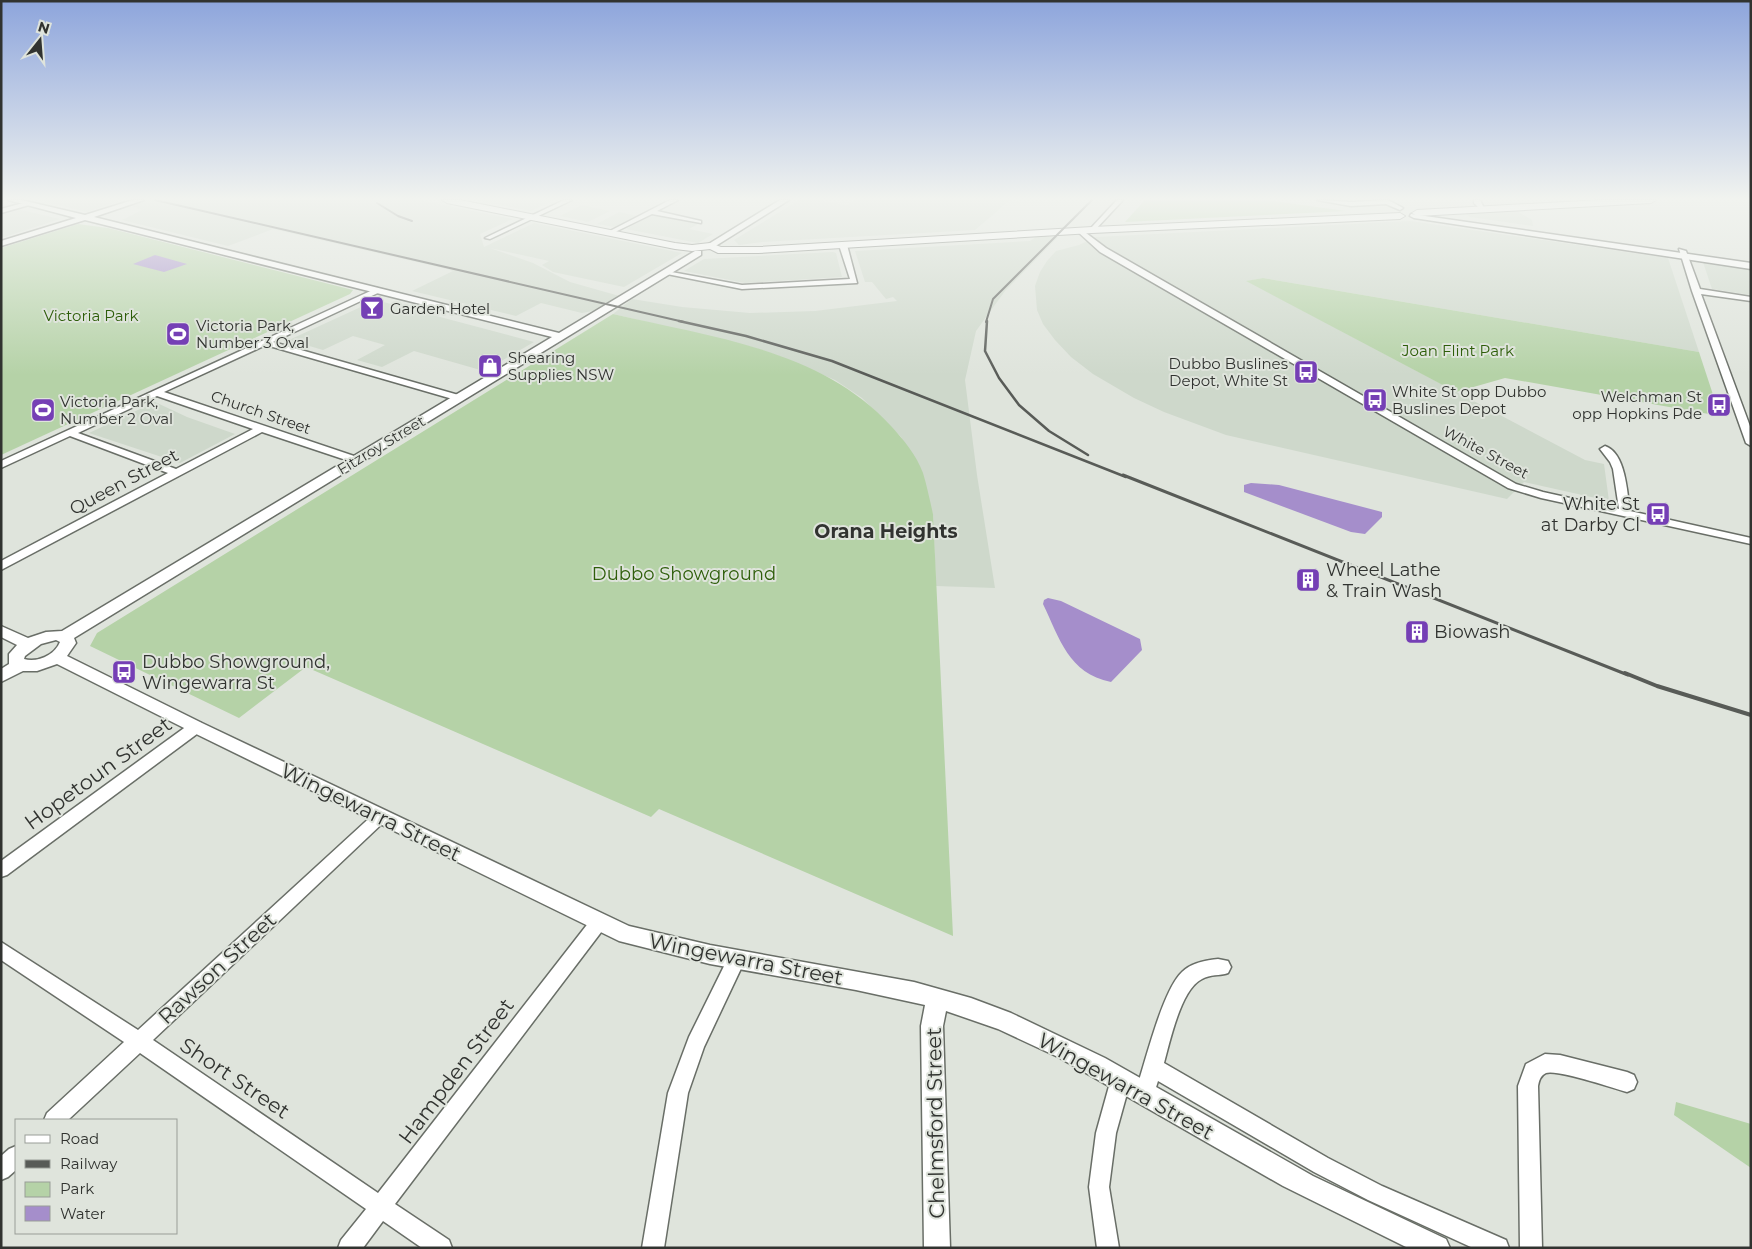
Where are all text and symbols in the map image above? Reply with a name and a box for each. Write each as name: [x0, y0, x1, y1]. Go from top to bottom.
north arrow: [15, 15, 65, 65]
text: N: [36, 17, 52, 38]
bar icon: Garden Hotel: [359, 295, 385, 321]
place label: Garden Hotel: [390, 299, 490, 318]
park label: Victoria Park: [44, 306, 139, 325]
place label: Victoria Park, Number 3 Oval: [196, 316, 309, 352]
sports icon: Victoria Park, Number 3 Oval: [165, 321, 191, 347]
park label: Joan Flint Park: [1401, 341, 1514, 360]
place label: Shearing Supplies NSW: [508, 348, 614, 384]
shop icon: Shearing Supplies NSW: [477, 353, 503, 379]
place label: Dubbo Buslines Depot, White St: [1169, 354, 1288, 390]
bus stop icon: Dubbo Buslines Depot, White St: [1293, 359, 1319, 385]
place label: White St opp Dubbo Buslines Depot: [1392, 382, 1546, 418]
street label: Church Street: [209, 386, 313, 438]
bus stop icon: White St opp Dubbo Buslines Depot: [1362, 387, 1388, 413]
place label: Welchman St opp Hopkins Pde: [1572, 387, 1702, 423]
place label: Victoria Park, Number 2 Oval: [60, 392, 173, 428]
bus stop icon: Welchman St opp Hopkins Pde: [1706, 392, 1732, 418]
sports icon: Victoria Park, Number 2 Oval: [30, 397, 56, 423]
street label: Fitzroy Street: [333, 411, 429, 479]
street label: White Street: [1440, 421, 1532, 483]
street label: Queen Street: [66, 444, 182, 520]
place label: White St at Darby Cl: [1541, 493, 1640, 536]
bus stop icon: White St at Darby Cl: [1645, 501, 1671, 527]
district label: Orana Heights: [814, 520, 958, 543]
place label: Wheel Lathe & Train Wash: [1326, 559, 1442, 602]
park label: Dubbo Showground: [592, 563, 776, 585]
building icon: Wheel Lathe & Train Wash: [1295, 567, 1321, 593]
building icon: Biowash: [1404, 619, 1430, 645]
place label: Biowash: [1434, 621, 1510, 643]
place label: Dubbo Showground, Wingewarra St: [142, 651, 330, 694]
bus stop icon: Dubbo Showground, Wingewarra St: [111, 659, 137, 685]
street label: Hopetoun Street: [20, 711, 176, 835]
street label: Wingewarra Street: [277, 758, 465, 866]
street label: Rawson Street: [153, 907, 281, 1029]
street label: Wingewarra Street: [647, 928, 845, 990]
street label: Hampden Street: [393, 993, 519, 1149]
street label: Chelmsford Street: [921, 1027, 949, 1219]
street label: Wingewarra Street: [1034, 1027, 1218, 1145]
street label: Short Street: [176, 1032, 294, 1124]
legend: [15, 1119, 178, 1234]
text: Road: [60, 1129, 99, 1148]
text: Railway: [60, 1154, 118, 1173]
text: Park: [60, 1179, 94, 1198]
text: Water: [60, 1204, 106, 1223]

